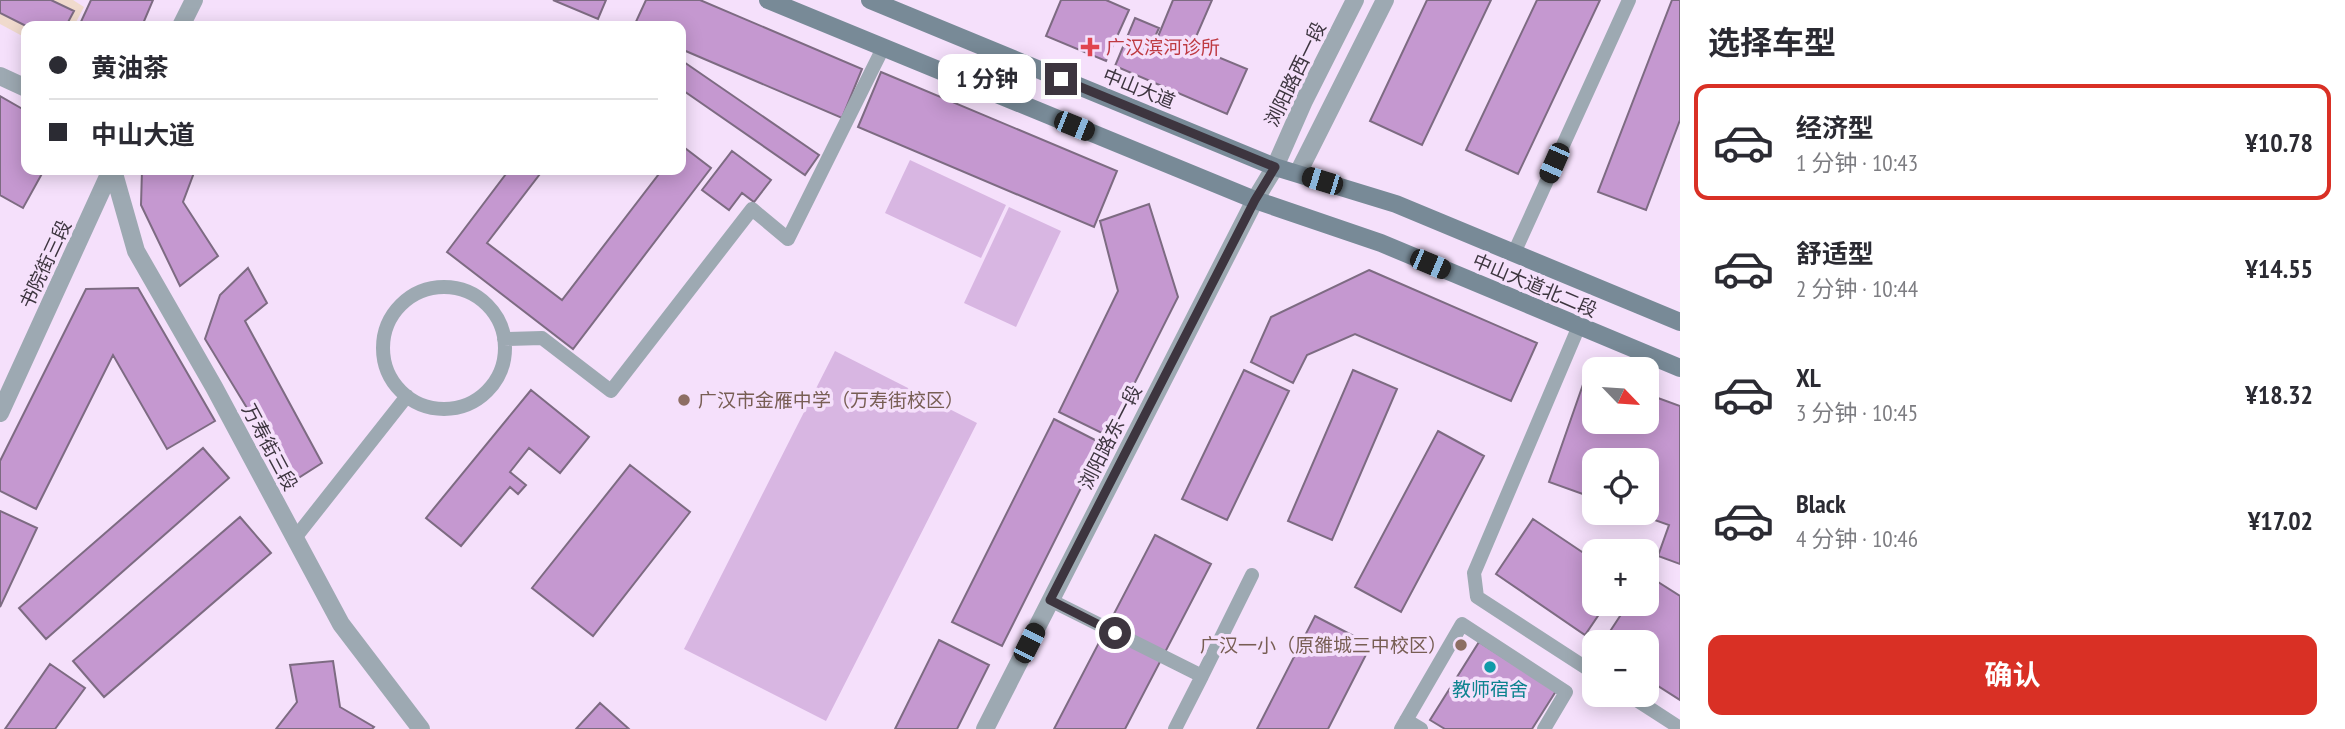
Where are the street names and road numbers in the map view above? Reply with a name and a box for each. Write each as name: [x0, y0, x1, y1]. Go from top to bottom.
street label: 浏阳路西一段: [1259, 18, 1331, 130]
street label: 中山大道: [1099, 63, 1179, 113]
street label: 书院街三段: [14, 216, 76, 312]
street label: 中山大道北二段: [1469, 248, 1601, 322]
street label: 浏阳路东一段: [1073, 381, 1147, 493]
street label: 万寿街三段: [237, 399, 303, 495]

